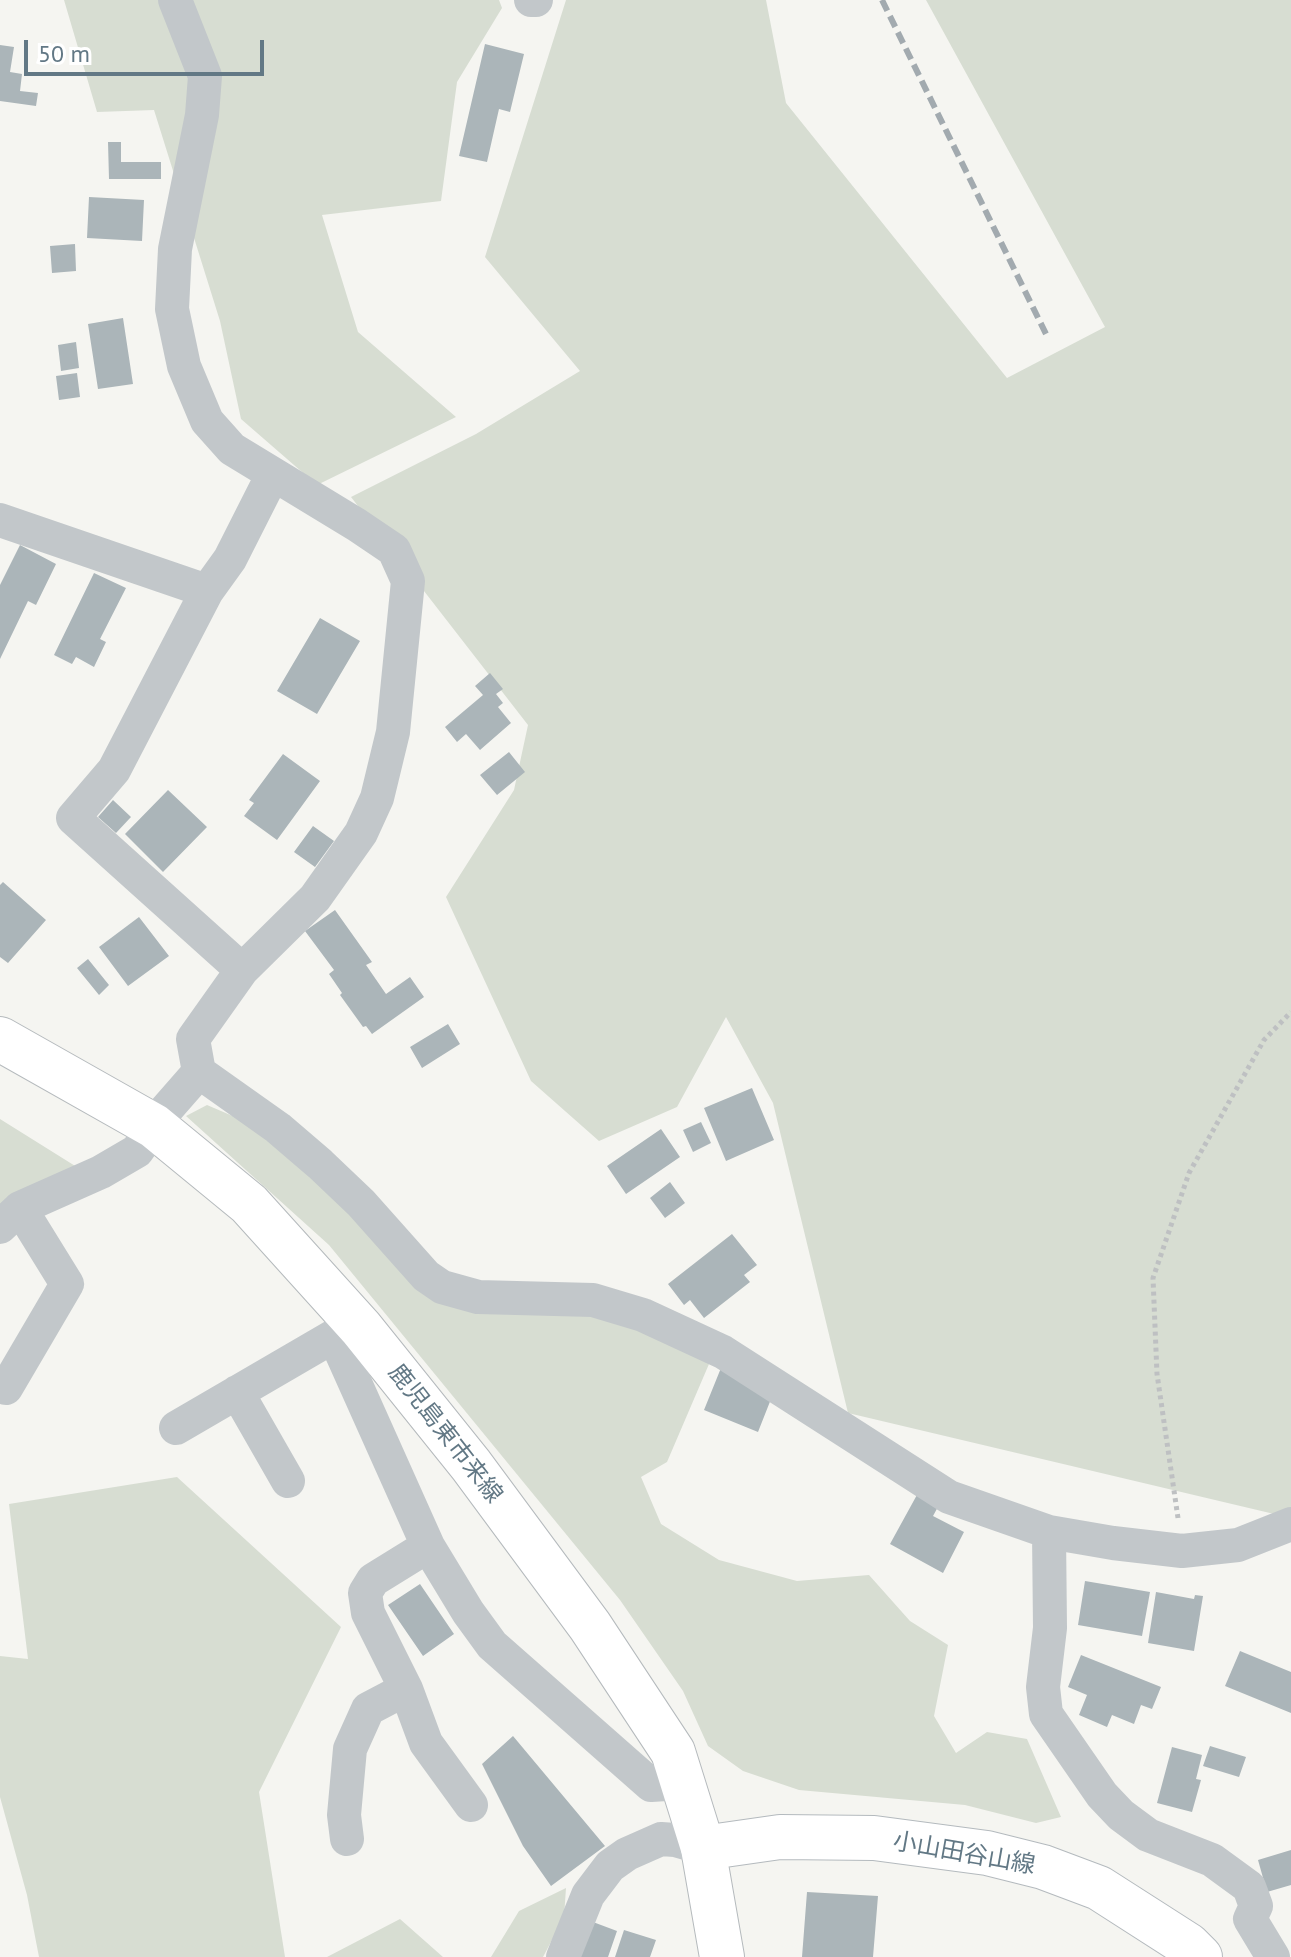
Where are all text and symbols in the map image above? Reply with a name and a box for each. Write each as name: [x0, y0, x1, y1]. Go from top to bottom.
scale bar: [28, 24, 268, 74]
text: 50 m: [38, 38, 90, 69]
street label: 鹿児島東市来線: [382, 1359, 508, 1509]
street label: 小山田谷山線: [891, 1827, 1037, 1881]

